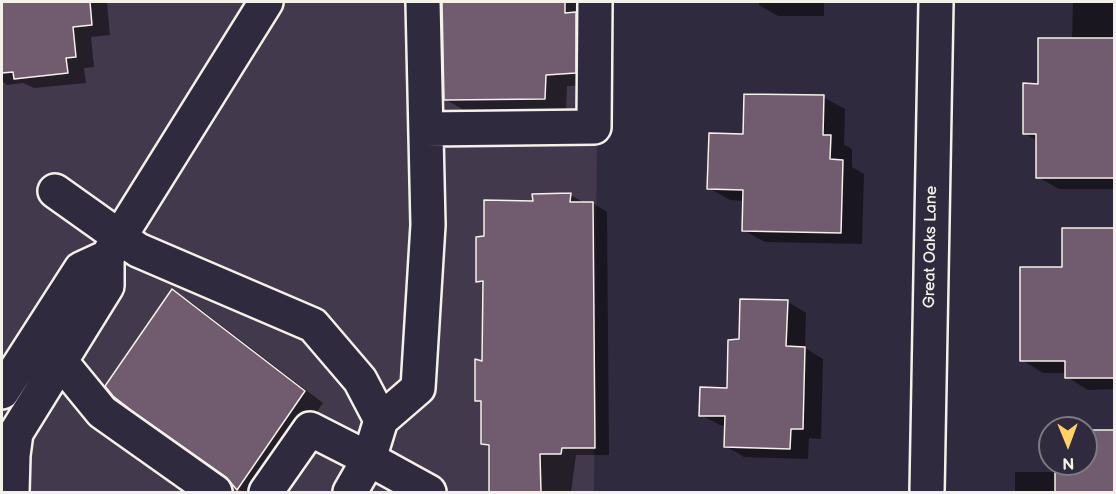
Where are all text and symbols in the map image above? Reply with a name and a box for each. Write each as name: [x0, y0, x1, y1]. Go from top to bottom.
street label: Great Oaks Lane: [920, 186, 942, 308]
north arrow: [1038, 416, 1098, 476]
text: N: [1062, 453, 1074, 472]

